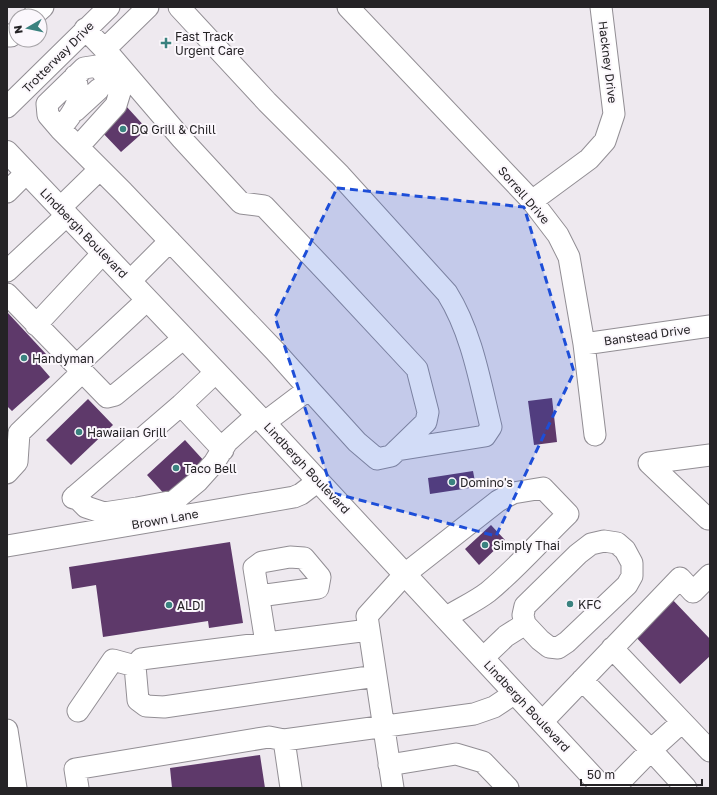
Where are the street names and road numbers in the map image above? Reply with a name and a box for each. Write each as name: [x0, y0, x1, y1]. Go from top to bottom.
street label: Trotterway Drive: [19, 18, 97, 96]
street label: Hackney Drive: [596, 20, 620, 104]
street label: Sorrell Drive: [495, 163, 553, 227]
street label: Lindbergh Boulevard: [37, 185, 131, 281]
street label: Banstead Drive: [603, 321, 691, 348]
street label: Lindbergh Boulevard: [261, 419, 353, 517]
street label: Brown Lane: [130, 506, 200, 532]
street label: Lindbergh Boulevard: [481, 657, 573, 755]

